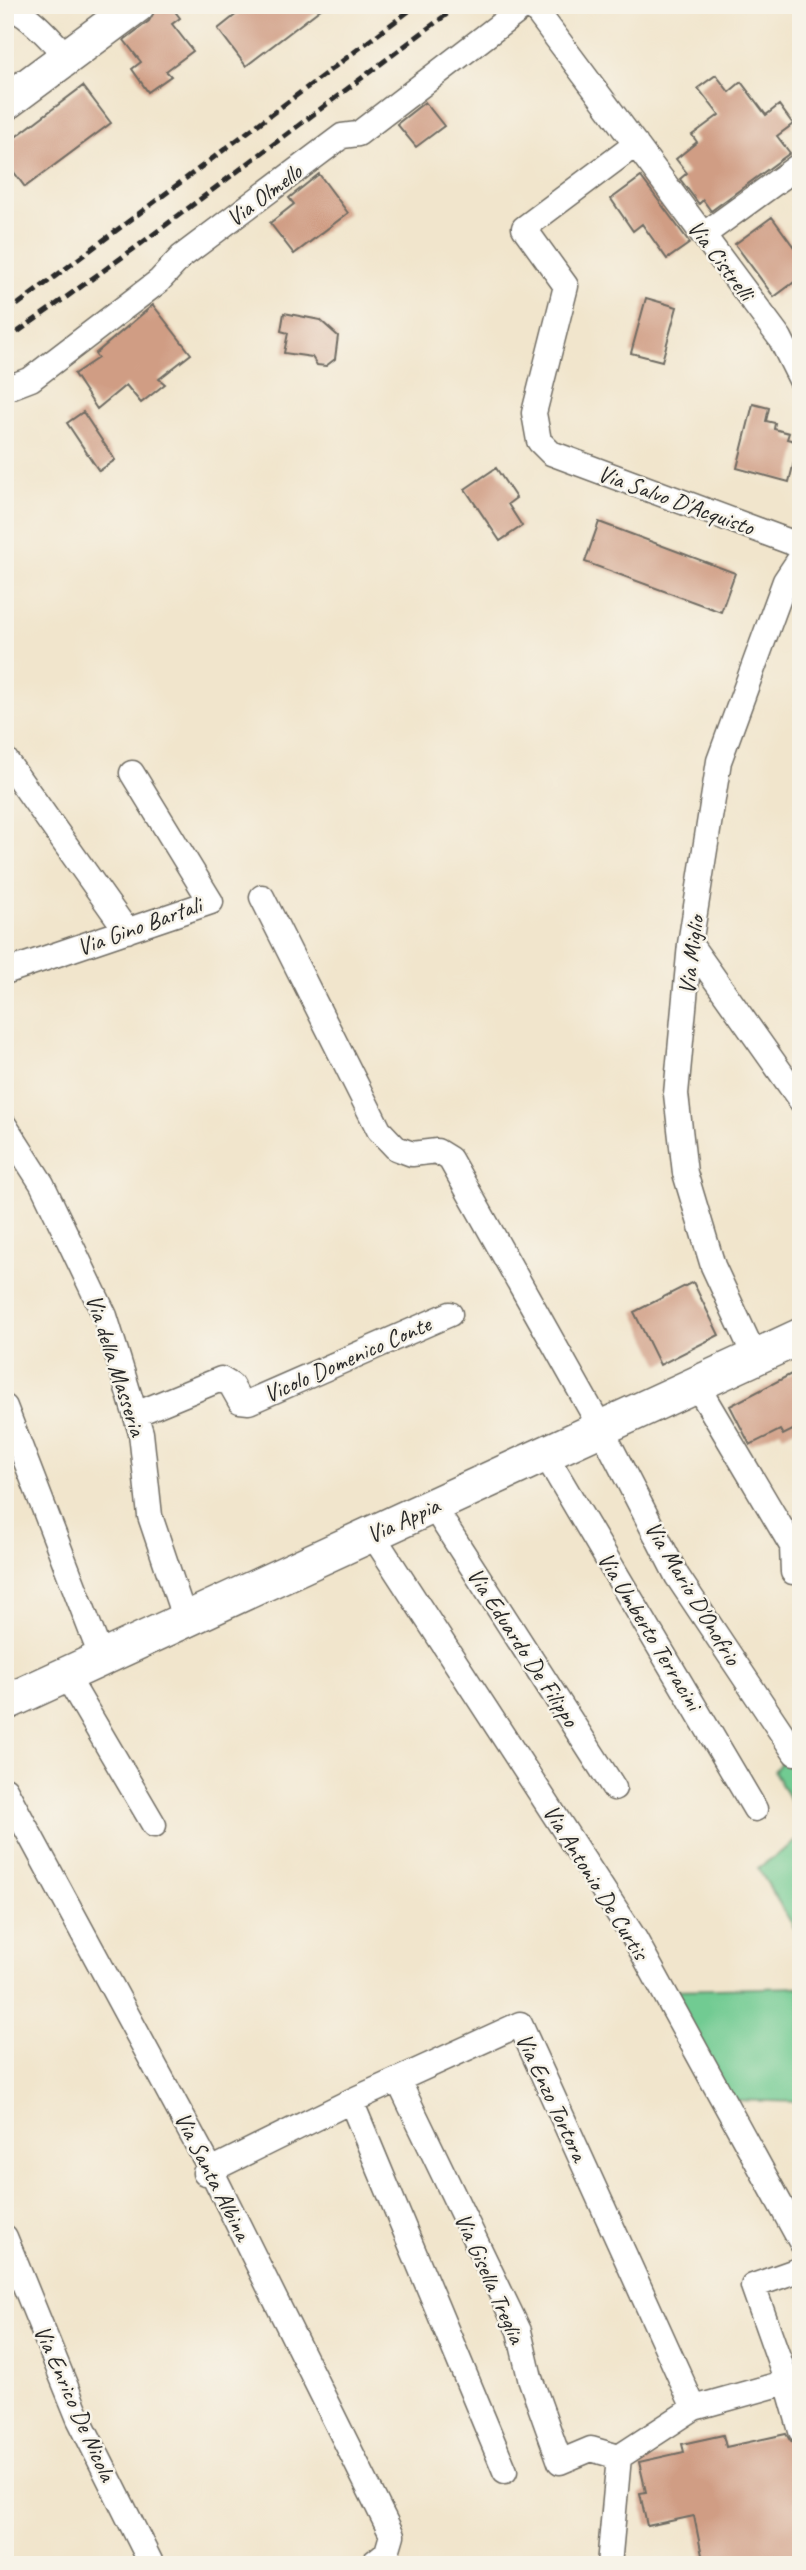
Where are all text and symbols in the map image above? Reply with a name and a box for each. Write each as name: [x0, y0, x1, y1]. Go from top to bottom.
street label: Via Olmello: [220, 156, 309, 233]
street label: Via Cistrelli: [681, 214, 763, 308]
street label: Via Salvo D'Acquisto: [594, 458, 759, 543]
street label: Via Gino Bartali: [73, 889, 208, 962]
street label: Via Miglio: [671, 911, 711, 996]
street label: Via della Masseria: [79, 1290, 153, 1441]
street label: Vicolo Domenico Conte: [259, 1308, 437, 1409]
street label: Via Appia: [362, 1490, 446, 1550]
street label: Via Mario D'Onofrio: [638, 1516, 749, 1672]
street label: Via Umberto Terracini: [591, 1546, 710, 1718]
street label: Via Eduardo De Filippo: [460, 1562, 586, 1734]
street label: Via Antonio De Curtis: [536, 1799, 657, 1967]
street label: Via Enzo Tortora: [509, 2028, 596, 2168]
street label: Via Santa Albina: [168, 2107, 259, 2247]
street label: Via Gisella Treglia: [448, 2208, 533, 2349]
street label: Via Enrico De Nicola: [27, 2320, 123, 2487]

